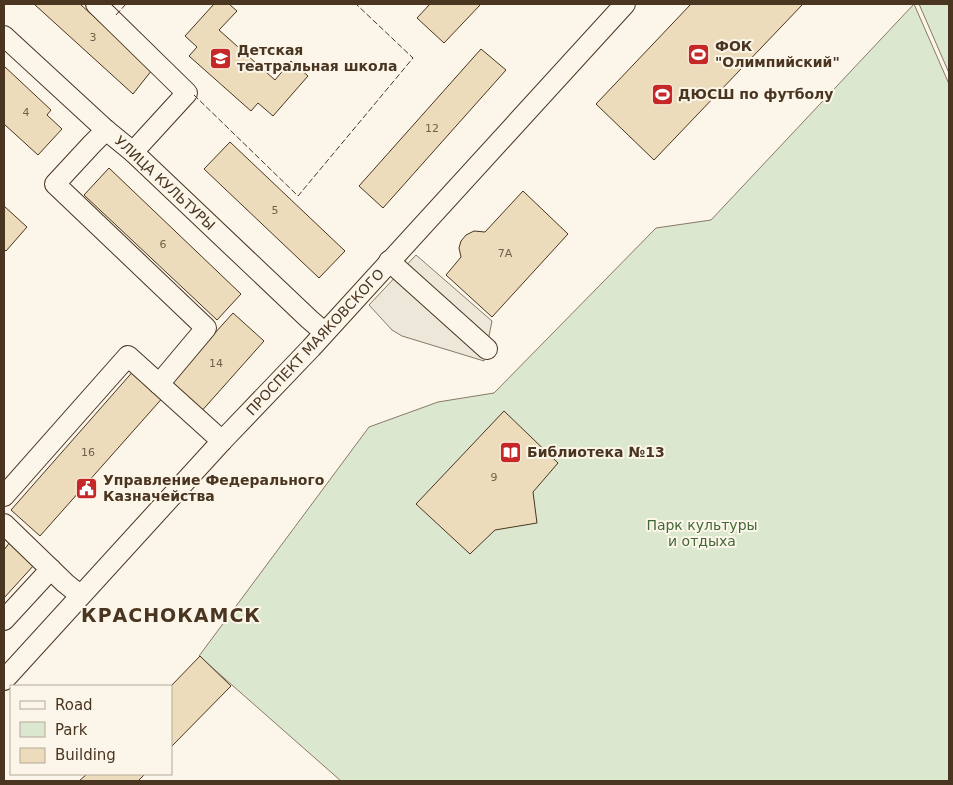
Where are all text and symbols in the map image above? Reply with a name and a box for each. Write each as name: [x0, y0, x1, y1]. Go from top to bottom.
house number: 3: [90, 31, 97, 44]
place label: ФОК "Олимпийский": [715, 38, 840, 70]
place label: Детская театральная школа: [237, 42, 397, 74]
sports icon: ФОК "Олимпийский": [687, 42, 711, 66]
school or university icon: Детская театральная школа: [209, 46, 233, 70]
sports icon: ДЮСШ по футболу: [650, 82, 674, 106]
place label: ДЮСШ по футболу: [678, 86, 833, 102]
house number: 4: [23, 106, 30, 119]
house number: 12: [425, 122, 439, 135]
street label: УЛИЦА КУЛЬТУРЫ: [112, 133, 218, 233]
house number: 5: [272, 204, 279, 217]
house number: 6: [160, 238, 167, 251]
house number: 7А: [498, 247, 513, 260]
street label: ПРОСПЕКТ МАЯКОВСКОГО: [243, 265, 387, 419]
house number: 14: [209, 357, 223, 370]
library icon: Библиотека №13: [499, 440, 523, 464]
place label: Библиотека №13: [527, 444, 665, 460]
house number: 16: [81, 446, 95, 459]
house number: 9: [491, 471, 498, 484]
place label: Управление Федерального Казначейства: [103, 472, 325, 504]
public building icon: Управление Федерального Казначейства: [75, 476, 99, 500]
park label: Парк культуры и отдыха: [646, 517, 758, 549]
district label: КРАСНОКАМСК: [81, 604, 261, 626]
legend: [10, 685, 172, 775]
text: Road: [55, 696, 93, 714]
text: Park: [55, 721, 88, 739]
text: Building: [55, 746, 116, 764]

